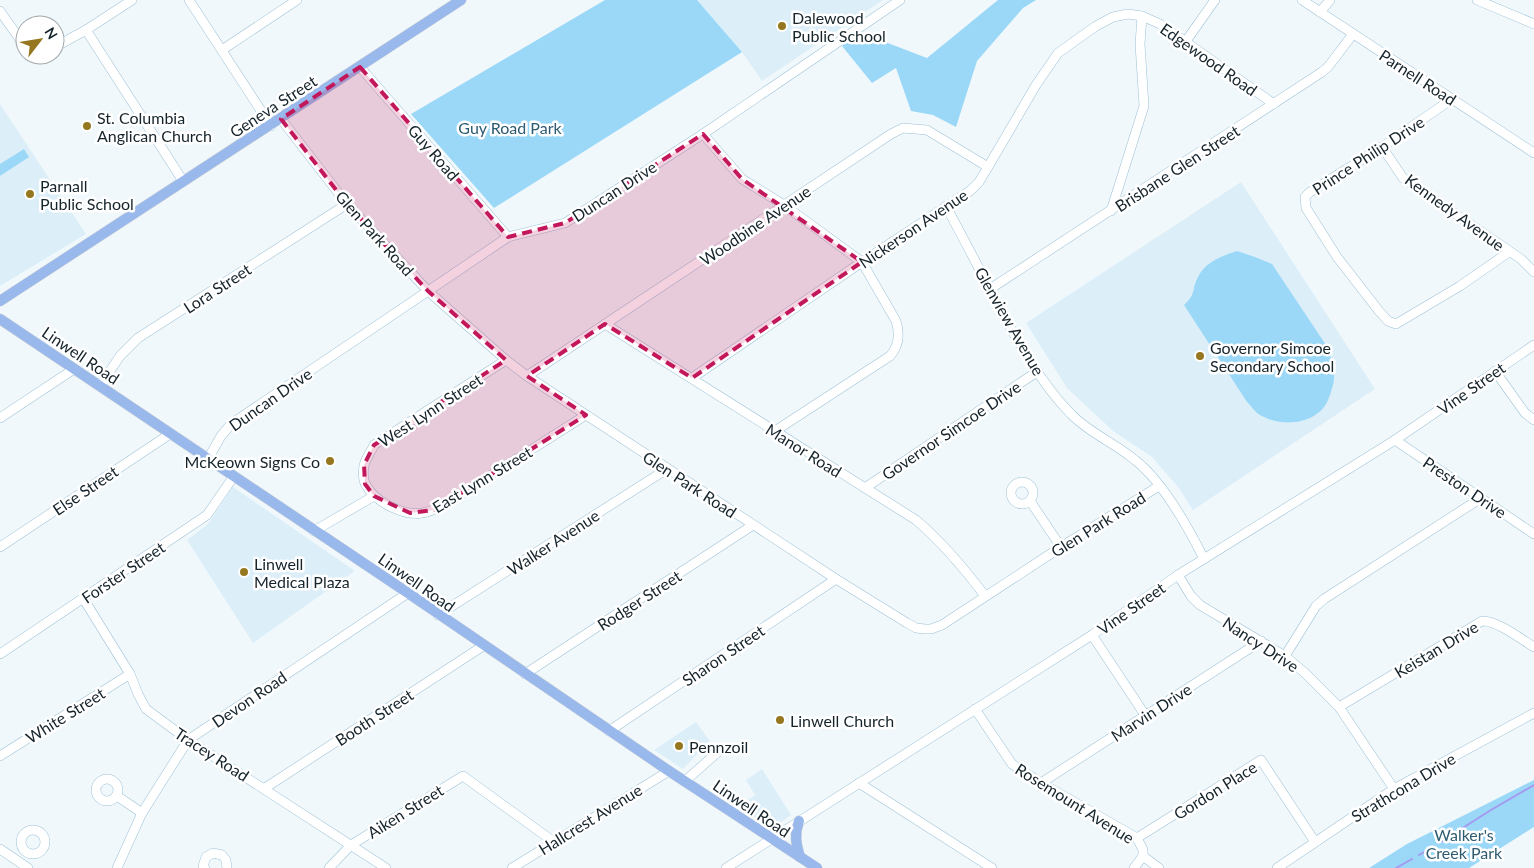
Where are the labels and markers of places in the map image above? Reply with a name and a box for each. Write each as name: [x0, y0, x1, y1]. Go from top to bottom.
place label: Dalewood Public School: [792, 8, 886, 45]
marker: Dalewood Public School: [776, 20, 788, 32]
place label: St. Columbia Anglican Church: [97, 108, 212, 145]
marker: St. Columbia Anglican Church: [81, 120, 93, 132]
place label: Parnall Public School: [40, 176, 134, 213]
marker: Parnall Public School: [24, 188, 36, 200]
place label: Governor Simcoe Secondary School: [1210, 338, 1334, 375]
marker: Governor Simcoe Secondary School: [1194, 350, 1206, 362]
place label: McKeown Signs Co: [185, 452, 320, 471]
marker: McKeown Signs Co: [324, 455, 336, 467]
place label: Linwell Medical Plaza: [254, 554, 350, 591]
marker: Linwell Medical Plaza: [238, 566, 250, 578]
place label: Linwell Church: [790, 711, 894, 730]
marker: Linwell Church: [774, 714, 786, 726]
place label: Pennzoil: [689, 737, 748, 756]
marker: Pennzoil: [673, 740, 685, 752]

